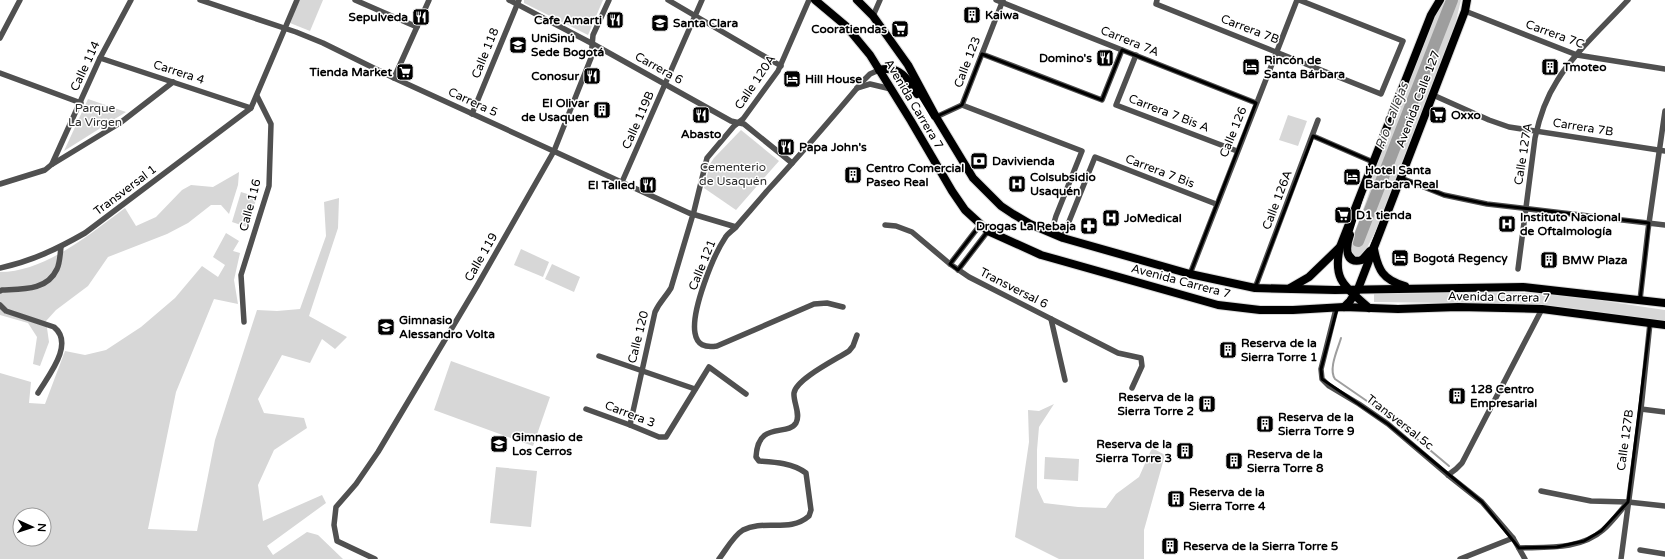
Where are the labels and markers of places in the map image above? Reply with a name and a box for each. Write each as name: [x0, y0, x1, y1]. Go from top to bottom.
building icon: Kaiwa: [962, 5, 982, 25]
restaurant icon: Sepulveda: [411, 7, 431, 27]
place label: Kaiwa: [985, 8, 1019, 22]
place label: Sepulveda: [349, 10, 408, 25]
restaurant icon: Cafe Amarti: [605, 10, 625, 30]
place label: Cafe Amarti: [534, 13, 602, 27]
school or university icon: Santa Clara: [650, 13, 670, 33]
place label: Santa Clara: [673, 16, 738, 30]
supermarket icon: Cooratiendas: [890, 19, 910, 39]
place label: Cooratiendas: [811, 22, 887, 36]
place label: UniSinú Sede Bogotá: [531, 31, 605, 60]
school or university icon: UniSinú Sede Bogotá: [508, 35, 528, 55]
restaurant icon: Domino's: [1095, 48, 1115, 68]
place label: Domino's: [1039, 51, 1092, 65]
place label: Rincón de Santa Bárbara: [1264, 53, 1345, 81]
hotel icon: Rincón de Santa Bárbara: [1241, 57, 1261, 77]
building icon: Tmoteo: [1540, 57, 1560, 77]
place label: Tmoteo: [1562, 60, 1606, 74]
supermarket icon: Tienda Market: [395, 62, 415, 82]
place label: Tienda Market: [309, 65, 392, 79]
restaurant icon: Conosur: [582, 66, 602, 86]
place label: Conosur: [531, 69, 579, 83]
hotel icon: Hill House: [782, 69, 802, 89]
place label: Hill House: [805, 72, 862, 86]
place label: El Olivar de Usaquen: [521, 96, 589, 125]
building icon: El Olivar de Usaquen: [592, 100, 612, 120]
restaurant icon: Abasto: [691, 105, 711, 125]
supermarket icon: Oxxo: [1428, 105, 1448, 125]
place label: Oxxo: [1451, 108, 1481, 122]
place label: Abasto: [681, 127, 721, 141]
restaurant icon: Papa John's: [776, 137, 796, 157]
place label: Papa John's: [799, 140, 867, 155]
bank icon: Davivienda: [969, 151, 989, 171]
place label: Davivienda: [992, 154, 1055, 168]
place label: Centro Comercial Paseo Real: [866, 161, 964, 189]
place label: Hotel Santa Barbara Real: [1365, 163, 1439, 191]
building icon: Centro Comercial Paseo Real: [843, 165, 863, 185]
hotel icon: Hotel Santa Barbara Real: [1342, 167, 1362, 187]
place label: Colsubsidio Usaquén: [1030, 170, 1096, 199]
hospital icon: Colsubsidio Usaquén: [1007, 174, 1027, 194]
restaurant icon: El Talled: [638, 175, 658, 195]
place label: El Talled: [588, 178, 635, 192]
supermarket icon: D1 tienda: [1333, 205, 1353, 225]
hospital icon: JoMedical: [1101, 208, 1121, 228]
place label: D1 tienda: [1356, 208, 1412, 222]
place label: Instituto Nacional de Oftalmología: [1520, 210, 1621, 239]
place label: JoMedical: [1123, 211, 1182, 225]
hospital icon: Instituto Nacional de Oftalmología: [1497, 214, 1517, 234]
pharmacy icon: Drogas La Rebaja: [1079, 216, 1099, 236]
place label: Drogas La Rebaja: [976, 219, 1076, 234]
hotel icon: Bogotá Regency: [1390, 248, 1410, 268]
building icon: BMW Plaza: [1539, 250, 1559, 270]
place label: Bogotá Regency: [1413, 251, 1508, 266]
place label: BMW Plaza: [1562, 253, 1628, 267]
place label: Gimnasio Alessandro Volta: [399, 313, 495, 341]
school or university icon: Gimnasio Alessandro Volta: [376, 317, 396, 337]
place label: Reserva de la Sierra Torre 1: [1241, 336, 1317, 364]
building icon: Reserva de la Sierra Torre 1: [1218, 340, 1238, 360]
place label: 128 Centro Empresarial: [1470, 382, 1537, 411]
building icon: 128 Centro Empresarial: [1447, 386, 1467, 406]
place label: Reserva de la Sierra Torre 2: [1118, 390, 1194, 418]
building icon: Reserva de la Sierra Torre 2: [1197, 394, 1217, 414]
place label: Reserva de la Sierra Torre 9: [1278, 410, 1355, 438]
building icon: Reserva de la Sierra Torre 9: [1255, 414, 1275, 434]
place label: Gimnasio de Los Cerros: [512, 430, 583, 458]
school or university icon: Gimnasio de Los Cerros: [489, 434, 509, 454]
place label: Reserva de la Sierra Torre 3: [1096, 437, 1172, 465]
building icon: Reserva de la Sierra Torre 3: [1175, 441, 1195, 461]
place label: Reserva de la Sierra Torre 8: [1247, 447, 1324, 475]
building icon: Reserva de la Sierra Torre 8: [1224, 451, 1244, 471]
place label: Reserva de la Sierra Torre 4: [1189, 485, 1266, 513]
building icon: Reserva de la Sierra Torre 4: [1166, 489, 1186, 509]
building icon: Reserva de la Sierra Torre 5: [1160, 536, 1180, 556]
place label: Reserva de la Sierra Torre 5: [1183, 539, 1339, 553]

